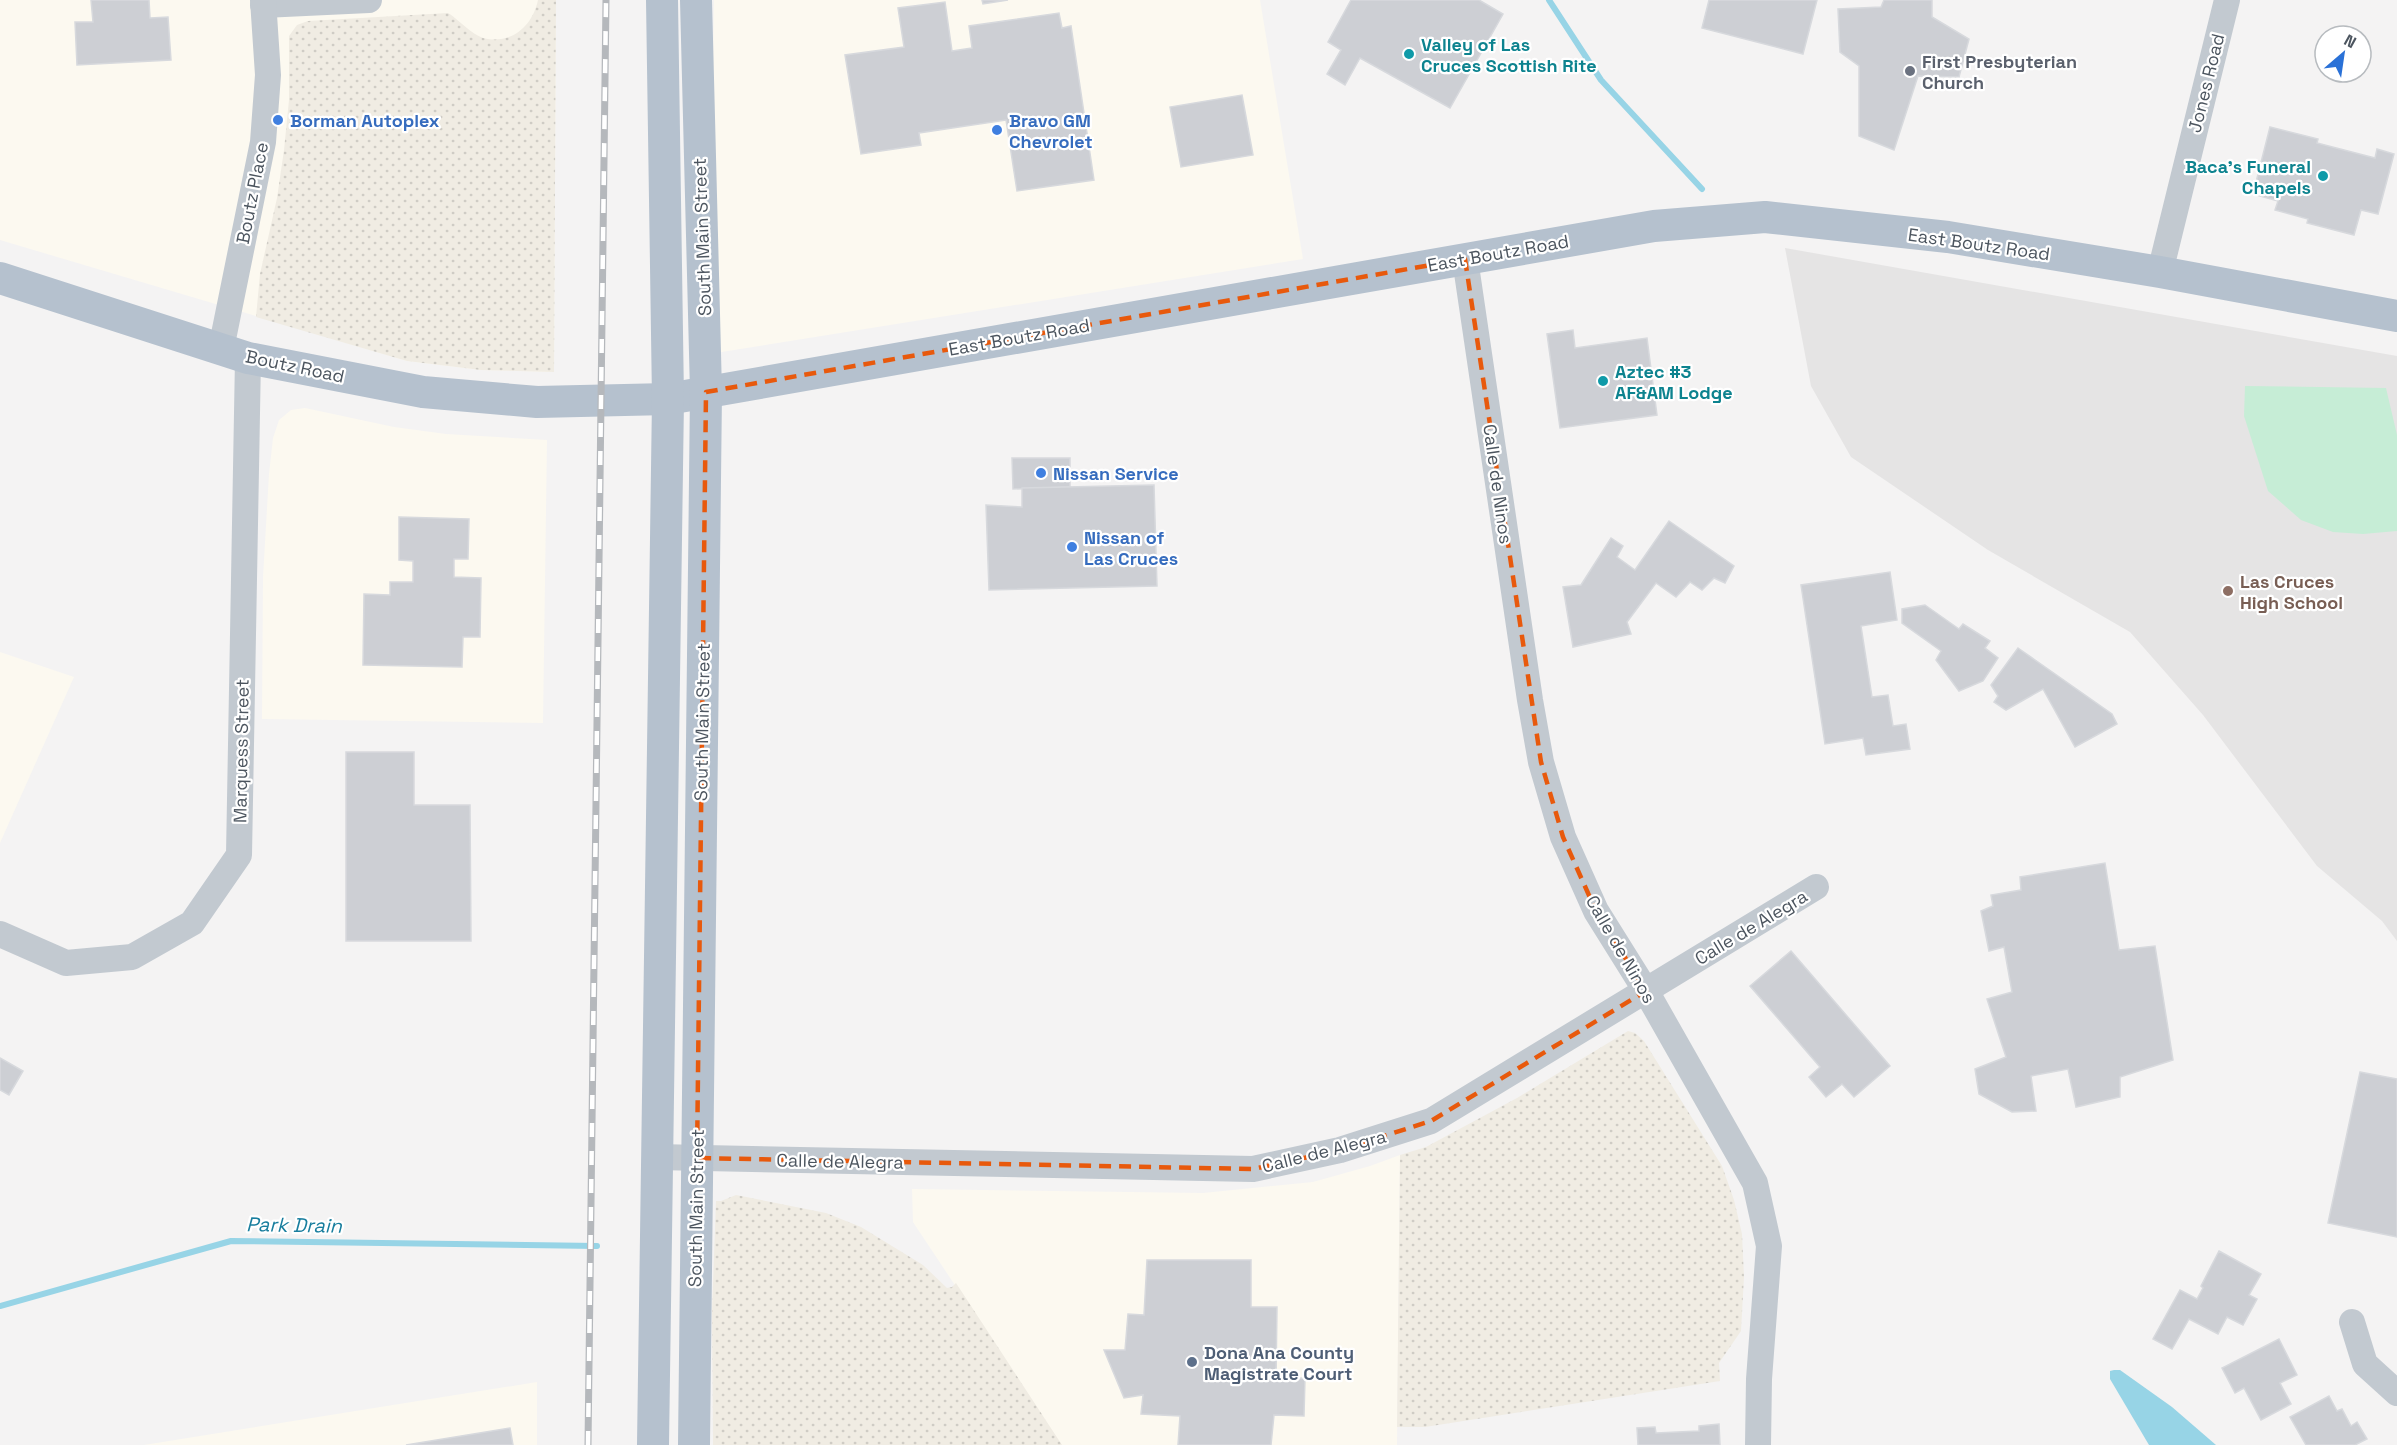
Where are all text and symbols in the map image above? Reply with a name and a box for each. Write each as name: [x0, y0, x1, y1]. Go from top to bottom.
north arrow: [2313, 24, 2373, 84]
text: N: [2340, 30, 2360, 53]
street label: Jones Road: [2183, 31, 2229, 135]
place label: Valley of Las Cruces Scottish Rite: [1421, 33, 1597, 77]
marker: Valley of Las Cruces Scottish Rite: [1402, 47, 1416, 61]
place label: First Presbyterian Church: [1922, 50, 2077, 94]
marker: First Presbyterian Church: [1903, 64, 1917, 78]
place label: Borman Autoplex: [290, 109, 440, 132]
place label: Bravo GM Chevrolet: [1009, 109, 1093, 153]
marker: Borman Autoplex: [271, 113, 285, 127]
marker: Bravo GM Chevrolet: [990, 123, 1004, 137]
street label: Boutz Place: [231, 140, 273, 246]
place label: Baca’s Funeral Chapels: [2185, 155, 2311, 199]
street label: South Main Street: [688, 158, 716, 316]
marker: Baca’s Funeral Chapels: [2316, 169, 2330, 183]
street label: East Boutz Road: [1907, 223, 2051, 265]
street label: East Boutz Road: [1426, 229, 1570, 277]
street label: East Boutz Road: [947, 313, 1091, 361]
street label: Boutz Road: [243, 344, 347, 388]
place label: Aztec #3 AF&AM Lodge: [1615, 360, 1733, 404]
marker: Aztec #3 AF&AM Lodge: [1596, 374, 1610, 388]
street label: Calle de Ninos: [1478, 423, 1518, 545]
place label: Nissan Service: [1053, 462, 1179, 485]
marker: Nissan Service: [1034, 466, 1048, 480]
place label: Nissan of Las Cruces: [1084, 526, 1178, 570]
marker: Nissan of Las Cruces: [1065, 540, 1079, 554]
place label: Las Cruces High School: [2240, 570, 2343, 614]
marker: Las Cruces High School: [2221, 584, 2235, 598]
street label: South Main Street: [689, 643, 715, 801]
street label: Marquess Street: [228, 679, 254, 823]
street label: Calle de Alegra: [1690, 884, 1812, 970]
street label: Calle de Ninos: [1581, 891, 1661, 1007]
street label: Calle de Alegra: [1259, 1124, 1389, 1178]
street label: South Main Street: [683, 1129, 709, 1287]
street label: Calle de Alegra: [776, 1148, 904, 1174]
water label: Park Drain: [246, 1211, 343, 1239]
place label: Dona Ana County Magistrate Court: [1204, 1341, 1354, 1385]
marker: Dona Ana County Magistrate Court: [1185, 1355, 1199, 1369]

